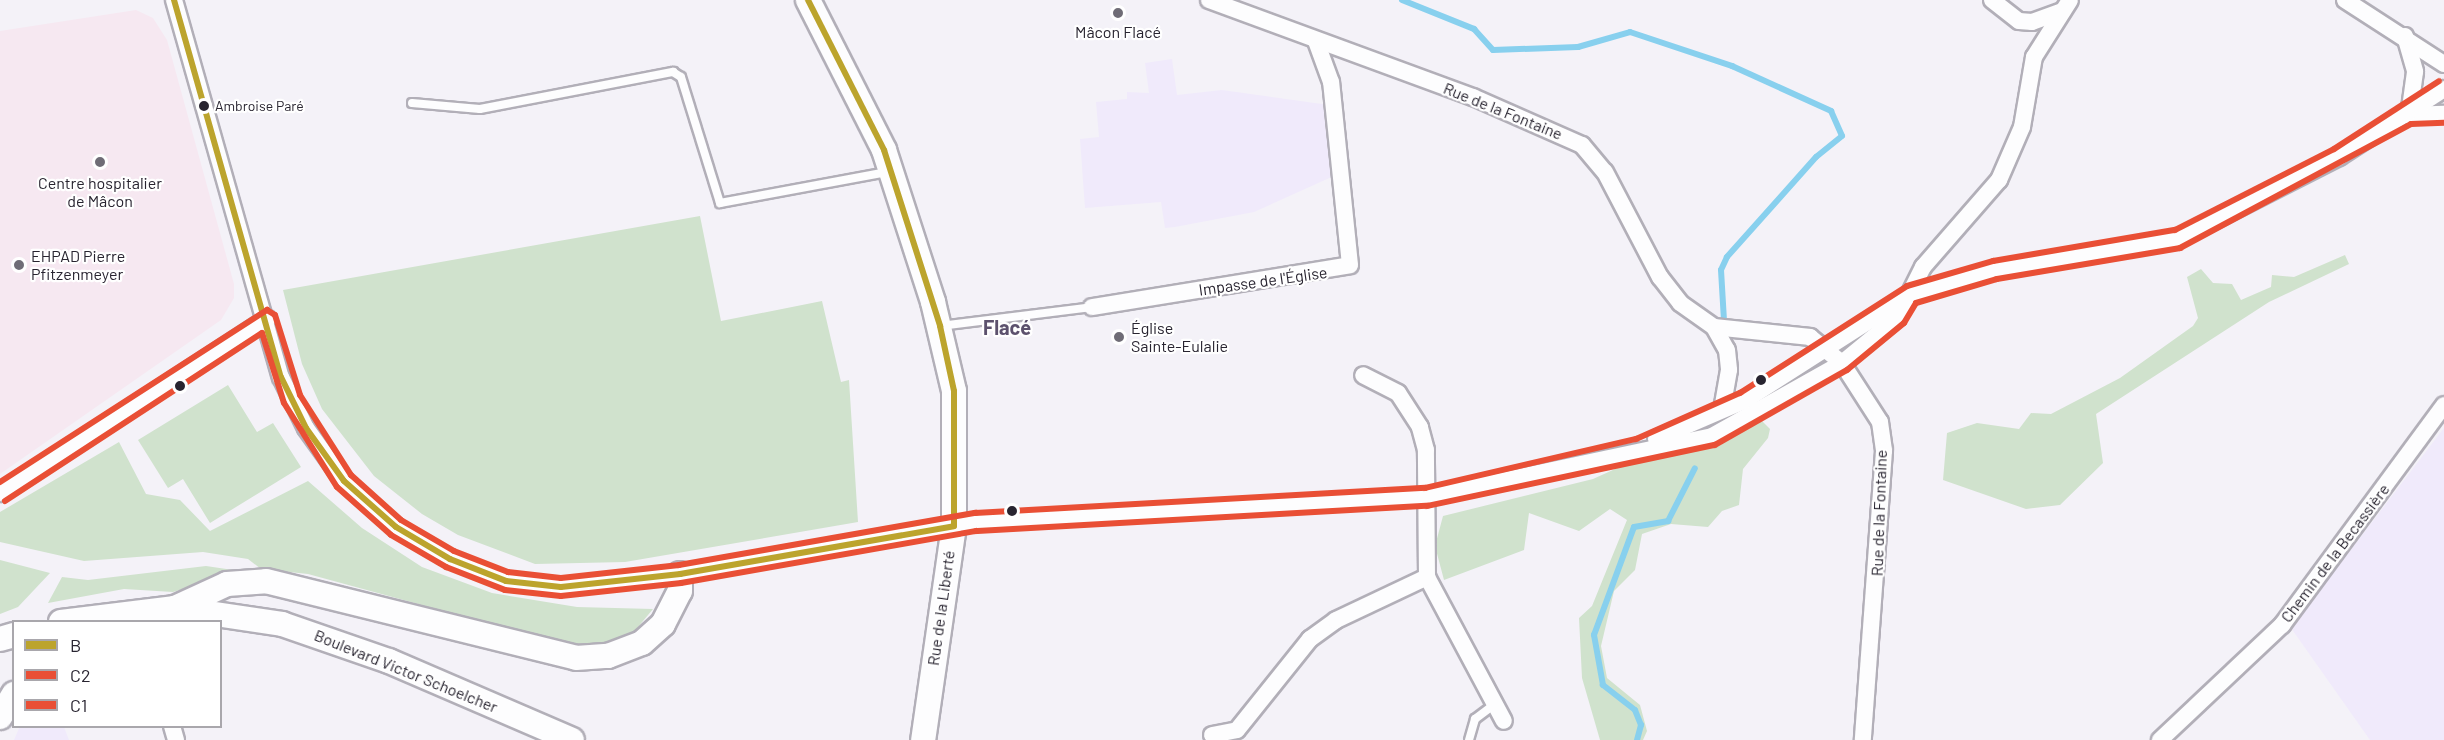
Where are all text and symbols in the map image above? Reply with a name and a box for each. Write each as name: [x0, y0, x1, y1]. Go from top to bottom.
marker: Mâcon Flacé: [1111, 6, 1125, 20]
place label: Mâcon Flacé: [1075, 22, 1161, 42]
street label: Rue de la Fontaine: [1441, 78, 1565, 144]
place label: Ambroise Paré: [215, 98, 304, 114]
marker: Ambroise Paré: [198, 100, 210, 112]
marker: Centre hospitalier de Mâcon: [91, 153, 109, 171]
place label: Centre hospitalier de Mâcon: [38, 173, 162, 211]
place label: EHPAD Pierre Pfitzenmeyer: [31, 246, 125, 284]
marker: EHPAD Pierre Pfitzenmeyer: [12, 258, 26, 272]
street label: Impasse de l'Église: [1197, 262, 1329, 300]
district label: Flacé: [983, 315, 1031, 339]
place label: Église Sainte-Eulalie: [1131, 318, 1228, 356]
marker: Église Sainte-Eulalie: [1112, 330, 1126, 344]
unlabelled marker: [1755, 374, 1767, 386]
unlabelled marker: [174, 380, 186, 392]
street label: Rue de la Fontaine: [1867, 449, 1891, 577]
street label: Chemin de la Becassière: [2277, 480, 2393, 626]
unlabelled marker: [1006, 505, 1018, 517]
street label: Rue de la Liberté: [923, 549, 959, 667]
legend: [12, 620, 222, 728]
street label: Boulevard Victor Schoelcher: [312, 625, 500, 717]
text: B: [70, 634, 81, 656]
text: C2: [70, 664, 91, 686]
text: C1: [70, 694, 87, 716]

